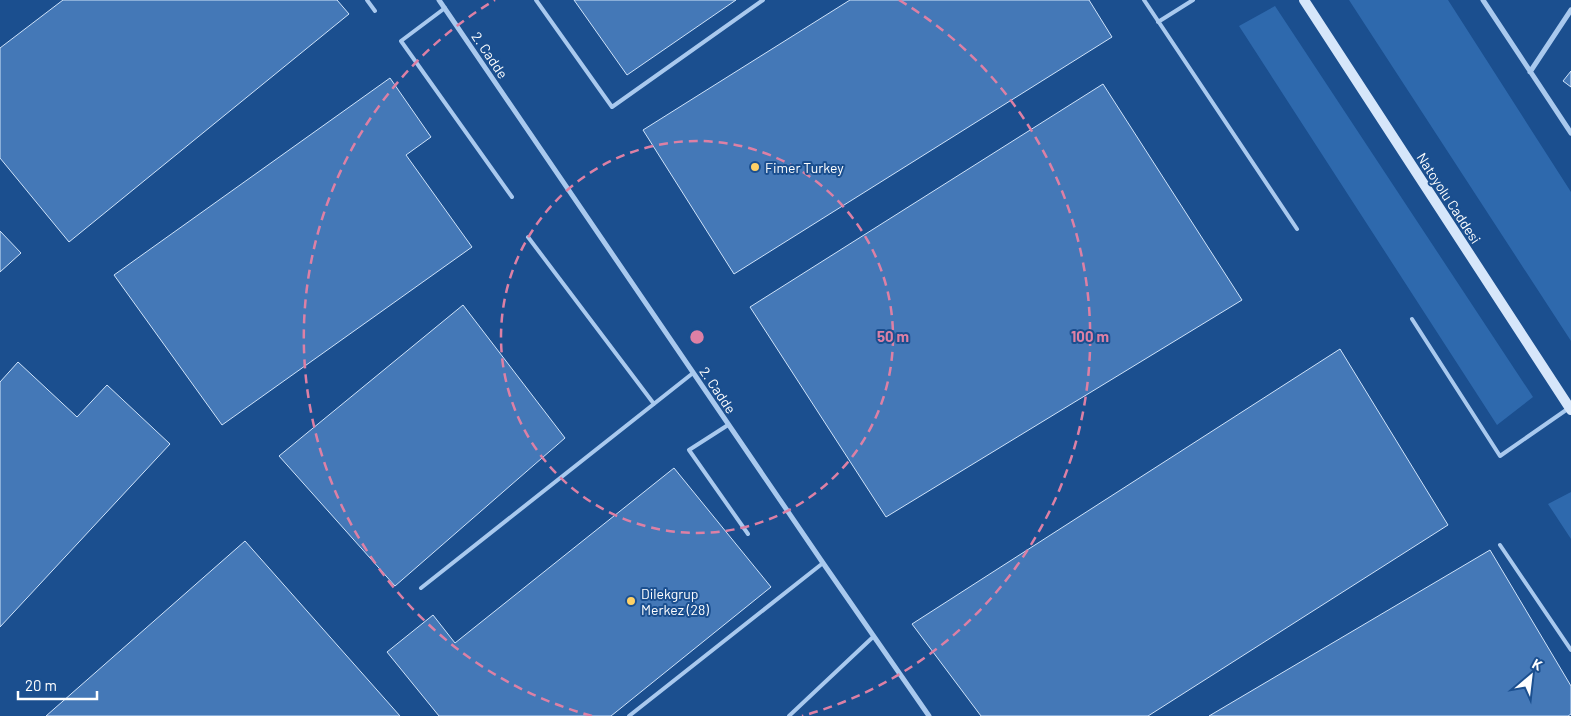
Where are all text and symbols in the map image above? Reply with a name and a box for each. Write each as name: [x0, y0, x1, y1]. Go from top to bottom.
street label: 2. Cadde: [468, 28, 512, 82]
street label: Natoyolu Caddesi: [1413, 149, 1485, 247]
place label: Fimer Turkey: [765, 159, 844, 176]
marker: Fimer Turkey: [749, 161, 761, 173]
text: 50 m: [877, 327, 909, 345]
text: 100 m: [1071, 327, 1109, 345]
centre of rings: [688, 328, 706, 346]
street label: 2. Cadde: [696, 363, 740, 417]
place label: Dilekgrup Merkez (28): [641, 585, 709, 618]
marker: Dilekgrup Merkez (28): [625, 595, 637, 607]
north arrow: [1506, 651, 1556, 701]
text: K: [1529, 655, 1545, 674]
scale bar: [18, 668, 96, 700]
text: 20 m: [25, 676, 57, 694]

